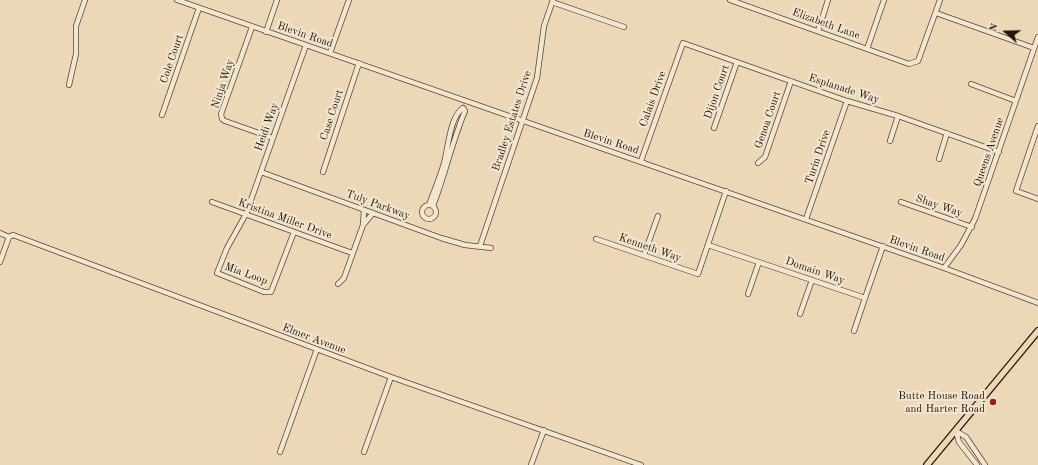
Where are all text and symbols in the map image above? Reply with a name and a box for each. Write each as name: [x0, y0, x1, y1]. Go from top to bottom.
street label: Elizabeth Lane: [790, 6, 862, 42]
north arrow: [986, 12, 1026, 52]
street label: Blevin Road: [275, 19, 335, 51]
text: N: [988, 22, 1001, 34]
street label: Cole Court: [157, 33, 187, 85]
street label: Ninja Way: [209, 58, 237, 110]
street label: Dijon Court: [702, 63, 732, 121]
street label: Bradley Estates Drive: [489, 69, 535, 173]
street label: Calais Drive: [637, 69, 669, 129]
street label: Esplanade Way: [807, 71, 881, 107]
street label: Case Court: [318, 88, 346, 142]
street label: Genoa Court: [752, 90, 784, 150]
street label: Heidi Way: [252, 101, 282, 153]
street label: Queens Avenue: [971, 116, 1007, 188]
street label: Blevin Road: [581, 127, 641, 157]
street label: Turin Drive: [803, 128, 833, 186]
street label: Tuly Parkway: [344, 187, 412, 223]
street label: Shay Way: [914, 192, 964, 220]
street label: Kristina Miller Drive: [236, 196, 334, 242]
street label: Kenneth Way: [617, 231, 683, 265]
street label: Blevin Road: [887, 233, 947, 265]
street label: Domain Way: [783, 255, 847, 287]
street label: Mia Loop: [223, 260, 269, 288]
street label: Elmer Avenue: [280, 321, 348, 357]
place label: Butte House Road and Harter Road: [898, 389, 985, 415]
marker: Butte House Road and Harter Road: [988, 397, 998, 407]

